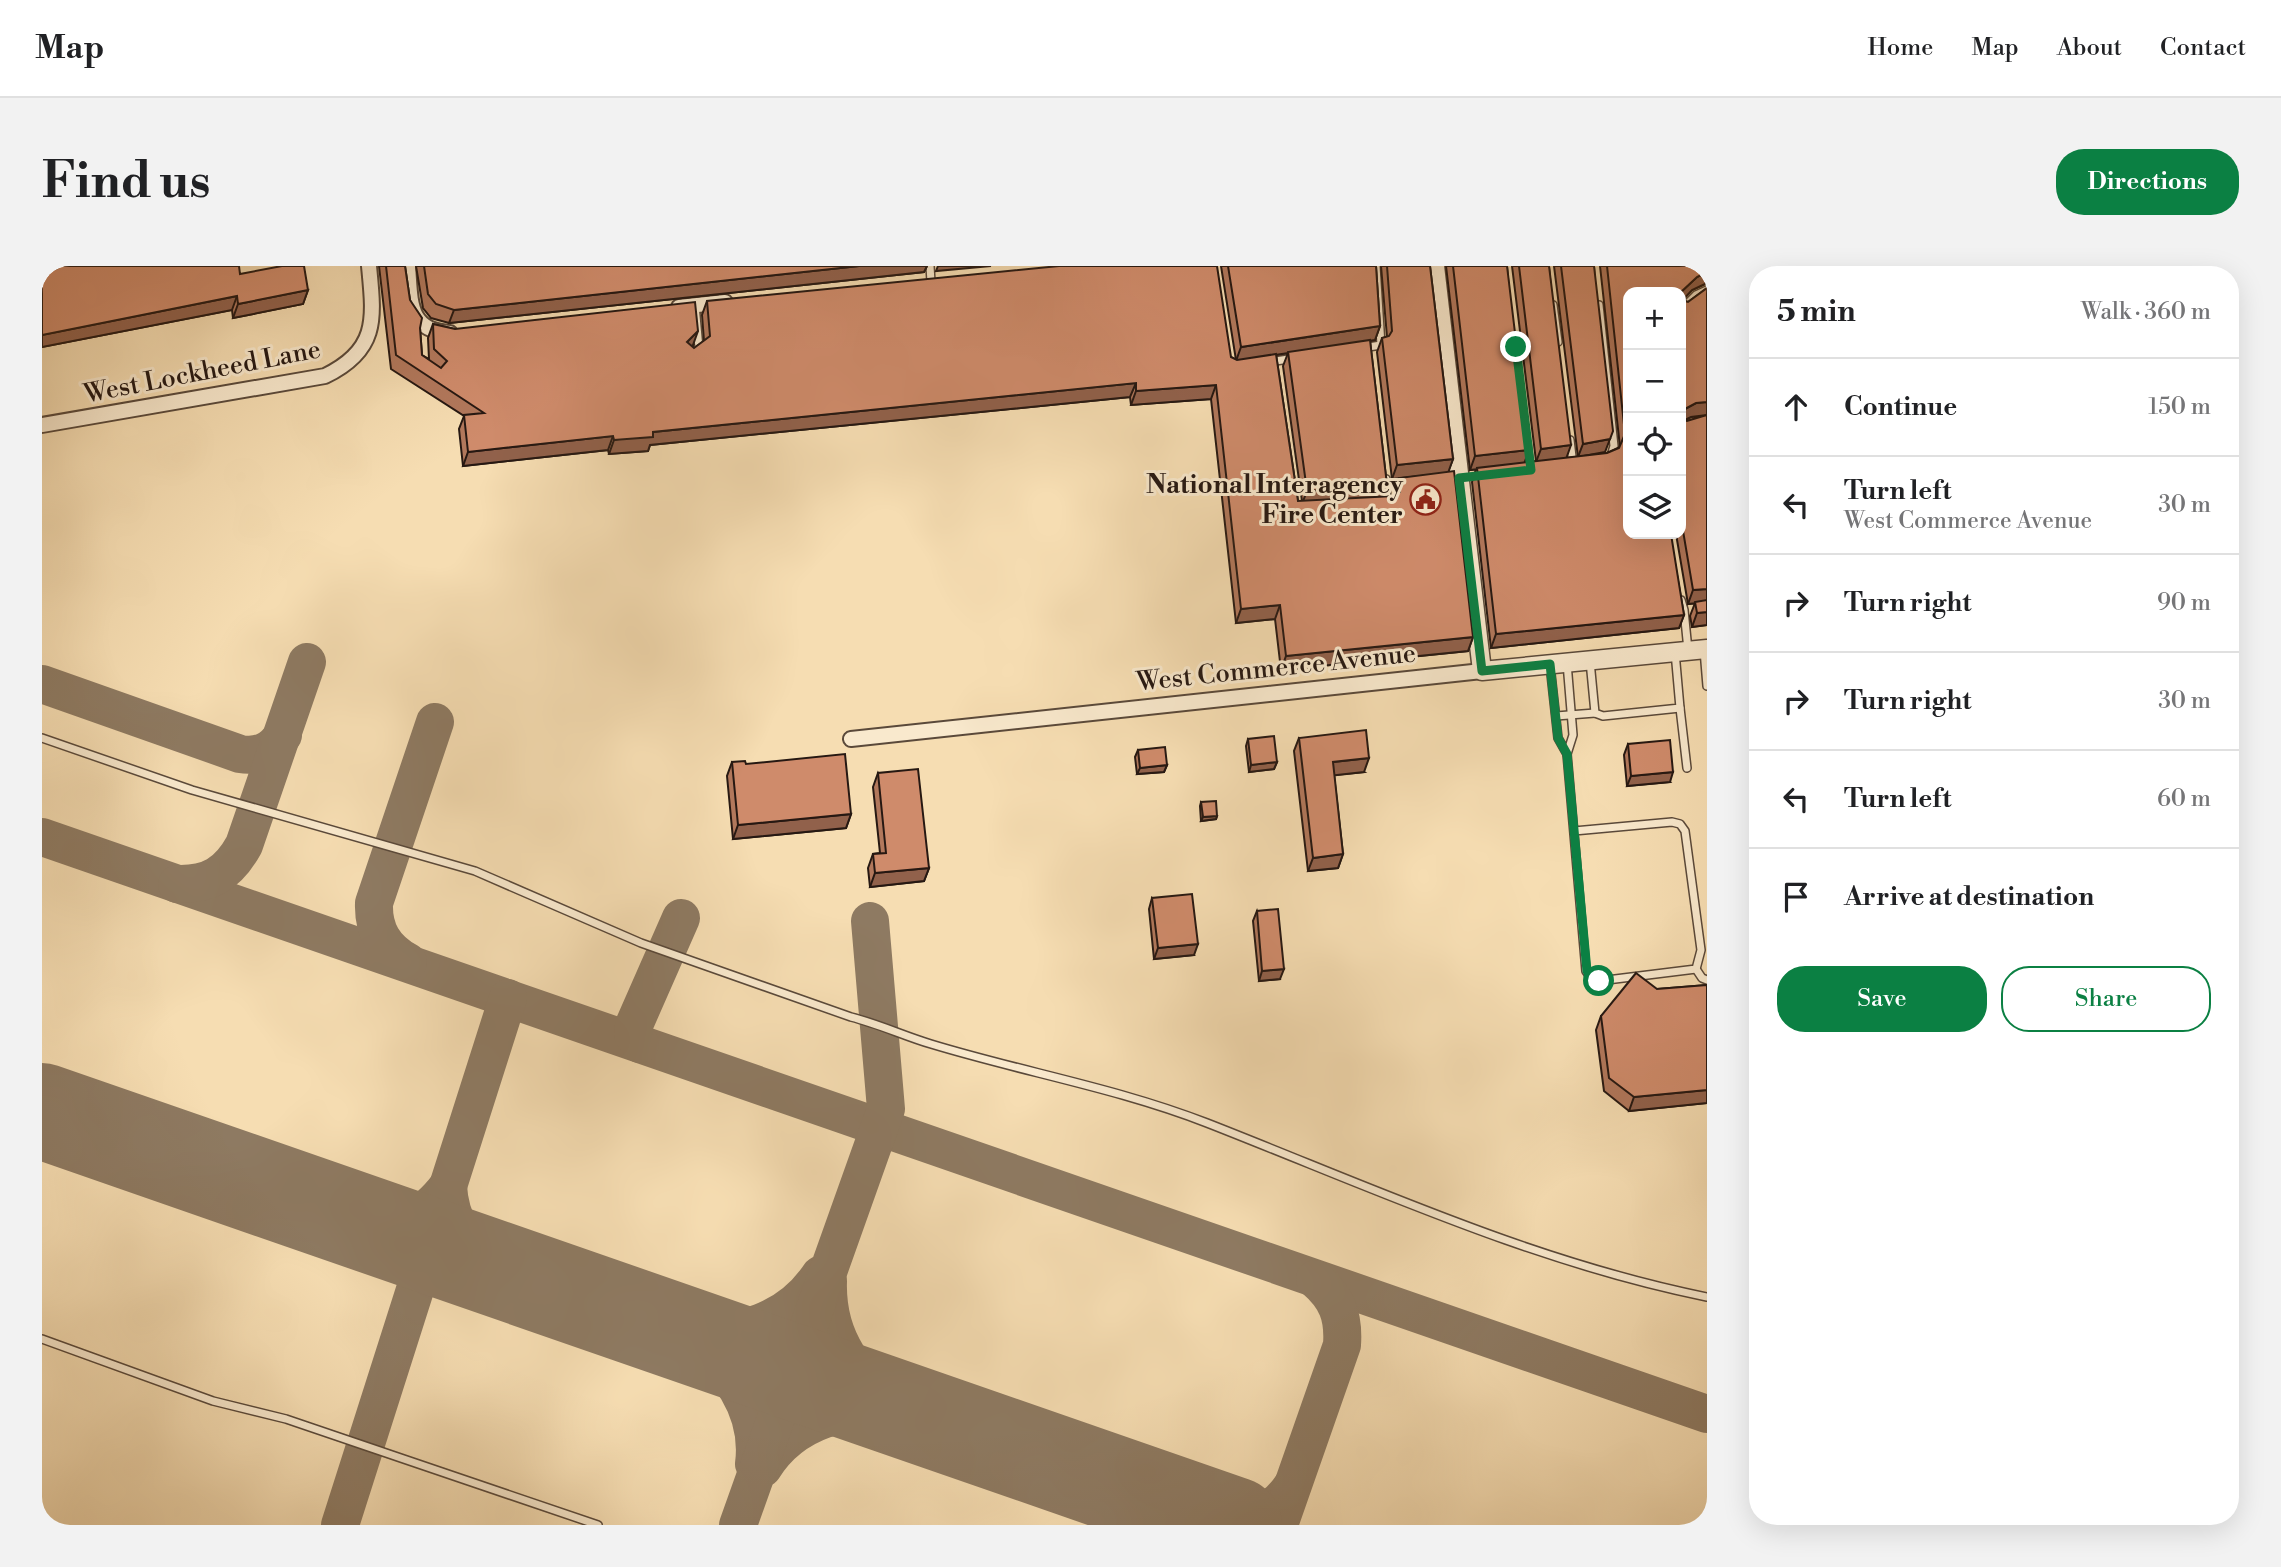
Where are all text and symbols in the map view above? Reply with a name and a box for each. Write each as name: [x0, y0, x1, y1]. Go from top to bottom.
text: Map: [35, 28, 104, 69]
text: Home: [1868, 33, 1933, 63]
text: Map: [1971, 33, 2019, 63]
text: About: [2057, 33, 2122, 63]
text: Contact: [2160, 33, 2246, 63]
button: Directions: [2056, 149, 2239, 215]
text: Find us: [42, 152, 211, 213]
map controls: [1623, 287, 1686, 539]
button: +: [1623, 287, 1686, 350]
text: 5 min: [1777, 293, 1856, 331]
text: Walk · 360 m: [2081, 298, 2211, 326]
route end: [1500, 331, 1531, 362]
street label: West Lockheed Lane: [80, 333, 323, 411]
button: −: [1623, 350, 1686, 413]
icon: ahead: [1777, 388, 1815, 426]
text: Continue: [1844, 391, 1957, 423]
text: 150 m: [2148, 393, 2211, 421]
button: locate: [1623, 413, 1686, 476]
place label: National Interagency Fire Center: [1146, 469, 1404, 531]
text: Turn left: [1844, 475, 1952, 507]
button: layers: [1623, 476, 1686, 539]
public building icon: National Interagency Fire Center: [1409, 482, 1443, 516]
icon: left: [1777, 486, 1815, 524]
text: 30 m: [2158, 491, 2211, 519]
text: West Commerce Avenue: [1844, 507, 2092, 535]
icon: right: [1777, 584, 1815, 622]
text: Turn right: [1844, 587, 1972, 619]
text: 90 m: [2157, 589, 2211, 617]
street label: West Commerce Avenue: [1134, 637, 1417, 699]
icon: right: [1777, 682, 1815, 720]
text: Turn right: [1844, 685, 1972, 717]
text: 30 m: [2158, 687, 2211, 715]
icon: left: [1777, 780, 1815, 818]
text: Turn left: [1844, 783, 1952, 815]
text: 60 m: [2157, 785, 2211, 813]
icon: arrive: [1777, 878, 1815, 916]
text: Arrive at destination: [1844, 881, 2094, 913]
route start: [1583, 965, 1614, 996]
button: Save: [1777, 966, 1987, 1032]
button: Share: [2001, 966, 2211, 1032]

